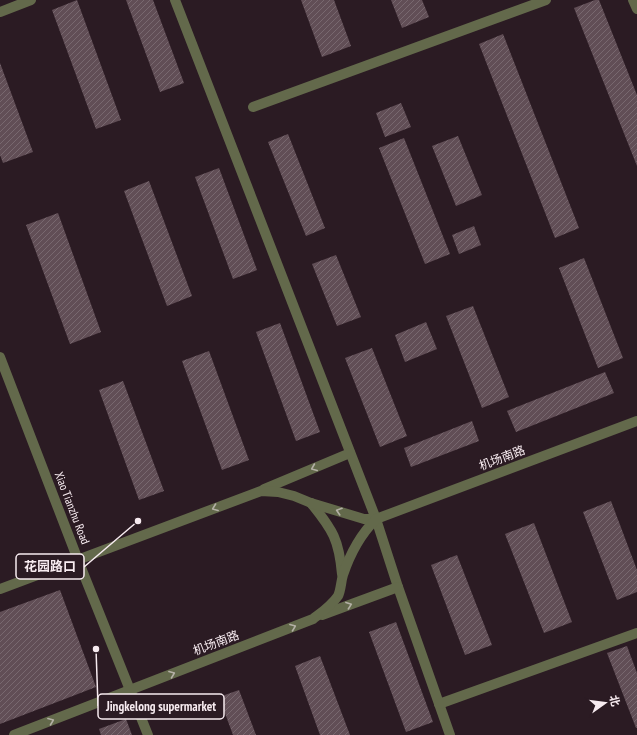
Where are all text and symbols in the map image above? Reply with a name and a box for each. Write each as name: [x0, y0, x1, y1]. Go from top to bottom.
street label: 机场南路: [477, 442, 527, 473]
one-way arrow: [311, 463, 319, 471]
street label: Xiao Tianzhu Road: [52, 469, 93, 546]
one-way arrow: [211, 503, 218, 512]
one-way arrow: [335, 507, 342, 516]
callout: 花园路口: [16, 554, 84, 579]
text: 花园路口: [24, 558, 76, 575]
one-way arrow: [346, 602, 353, 610]
one-way arrow: [289, 623, 296, 631]
street label: 机场南路: [191, 627, 241, 658]
one-way arrow: [168, 671, 175, 679]
north arrow: [585, 683, 625, 723]
callout: Jingkelong supermarket: [98, 694, 224, 719]
text: 北: [607, 694, 623, 708]
text: Jingkelong supermarket: [105, 698, 216, 715]
one-way arrow: [47, 718, 54, 726]

